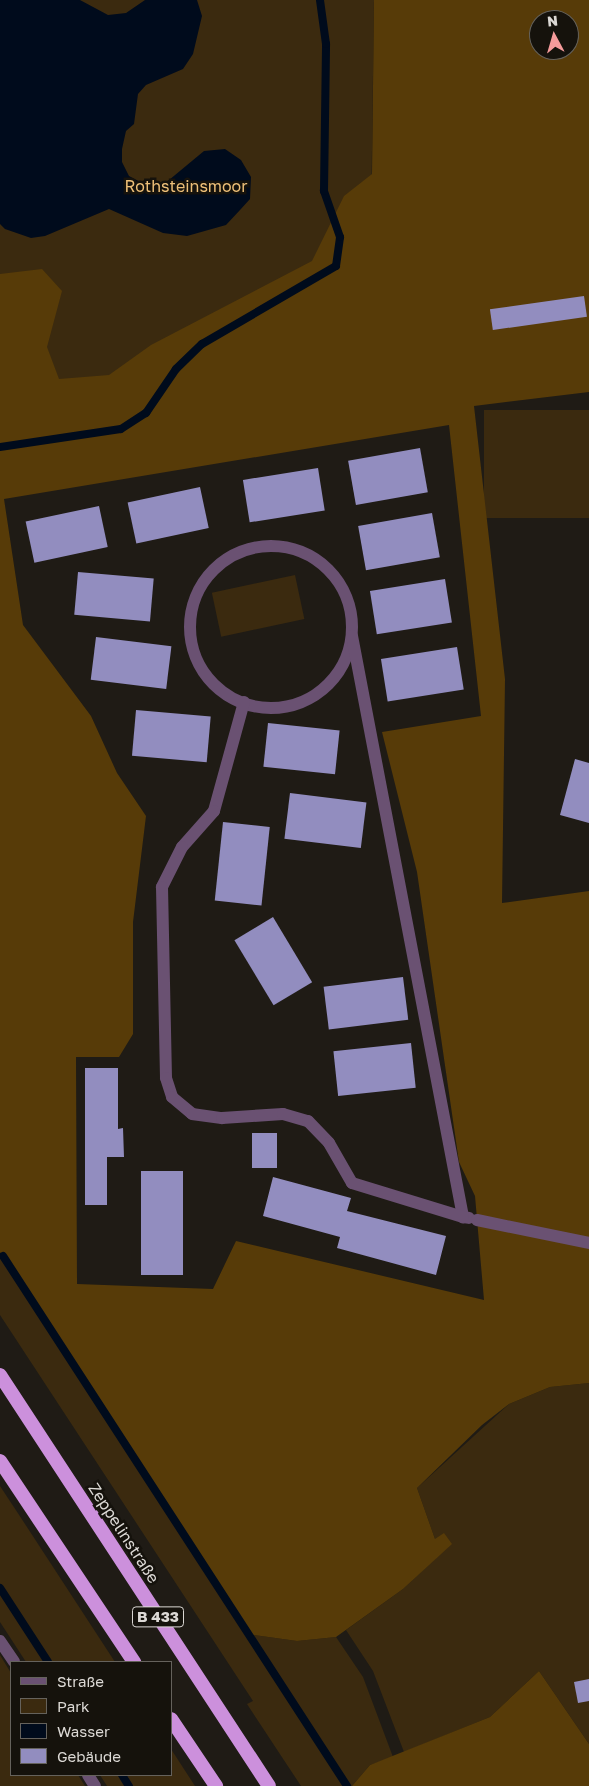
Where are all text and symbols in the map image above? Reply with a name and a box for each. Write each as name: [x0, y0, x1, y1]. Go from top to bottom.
north arrow: [529, 10, 579, 60]
text: N: [546, 12, 559, 30]
park label: Rothsteinsmoor: [125, 176, 247, 196]
street label: Zeppelinstraße: [85, 1479, 163, 1587]
road number: B 433: [132, 1604, 184, 1630]
legend: [10, 1661, 172, 1776]
text: Straße: [57, 1672, 104, 1690]
text: Park: [57, 1697, 89, 1715]
text: Wasser: [57, 1722, 110, 1740]
text: Gebäude: [57, 1747, 121, 1765]

